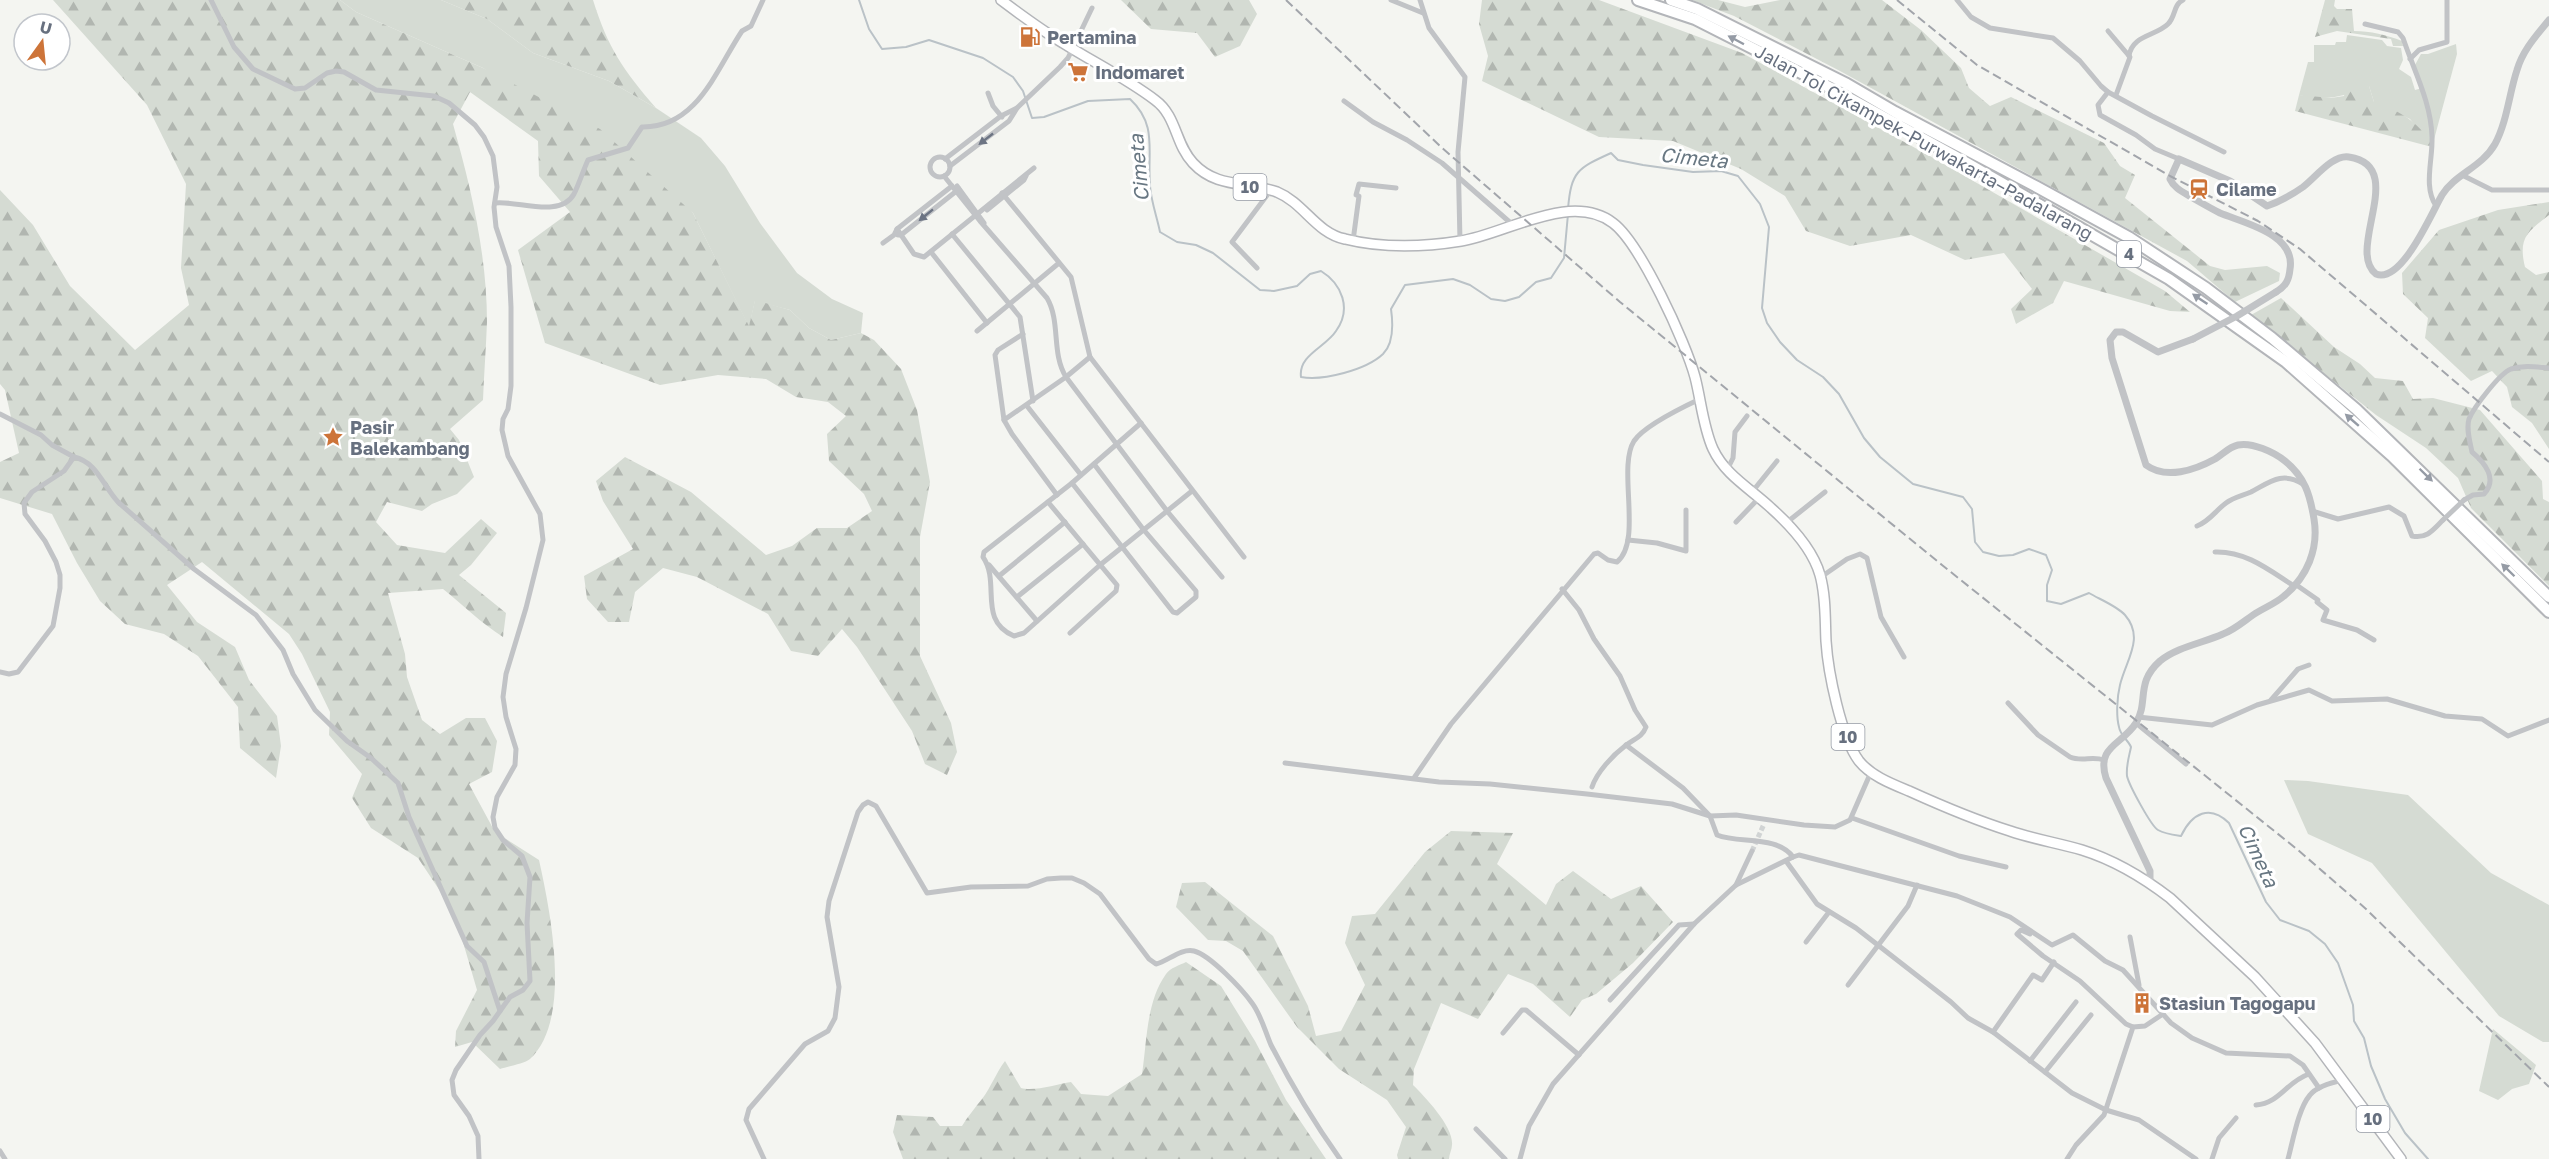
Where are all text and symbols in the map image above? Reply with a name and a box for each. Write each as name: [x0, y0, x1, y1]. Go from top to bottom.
north arrow: [12, 12, 72, 72]
text: U: [38, 16, 54, 39]
fuel station icon: Pertamina: [1018, 25, 1042, 49]
place label: Pertamina: [1047, 26, 1137, 48]
one-way arrow: [1728, 35, 1745, 45]
street label: Jalan Tol Cikampek–Purwakarta–Padalarang: [1751, 40, 2097, 244]
supermarket icon: Indomaret: [1066, 60, 1090, 84]
place label: Indomaret: [1095, 61, 1185, 83]
one-way arrow: [978, 133, 993, 145]
water label: Cimeta: [1123, 133, 1153, 203]
water label: Cimeta: [1659, 142, 1730, 173]
road number: 10: [1234, 174, 1266, 200]
station icon: Cilame: [2187, 177, 2211, 201]
place label: Cilame: [2216, 178, 2277, 200]
one-way arrow: [918, 209, 934, 222]
road number: 4: [2117, 241, 2141, 267]
one-way arrow: [2192, 293, 2208, 305]
one-way arrow: [2344, 414, 2360, 427]
place label: Pasir Balekambang: [350, 416, 470, 459]
place icon: Pasir Balekambang: [321, 425, 345, 449]
one-way arrow: [2418, 468, 2433, 482]
one-way arrow: [2500, 563, 2515, 577]
road number: 10: [1832, 724, 1864, 750]
water label: Cimeta: [2234, 819, 2284, 891]
building icon: Stasiun Tagogapu: [2130, 991, 2154, 1015]
place label: Stasiun Tagogapu: [2159, 992, 2316, 1014]
road number: 10: [2356, 1106, 2390, 1132]

